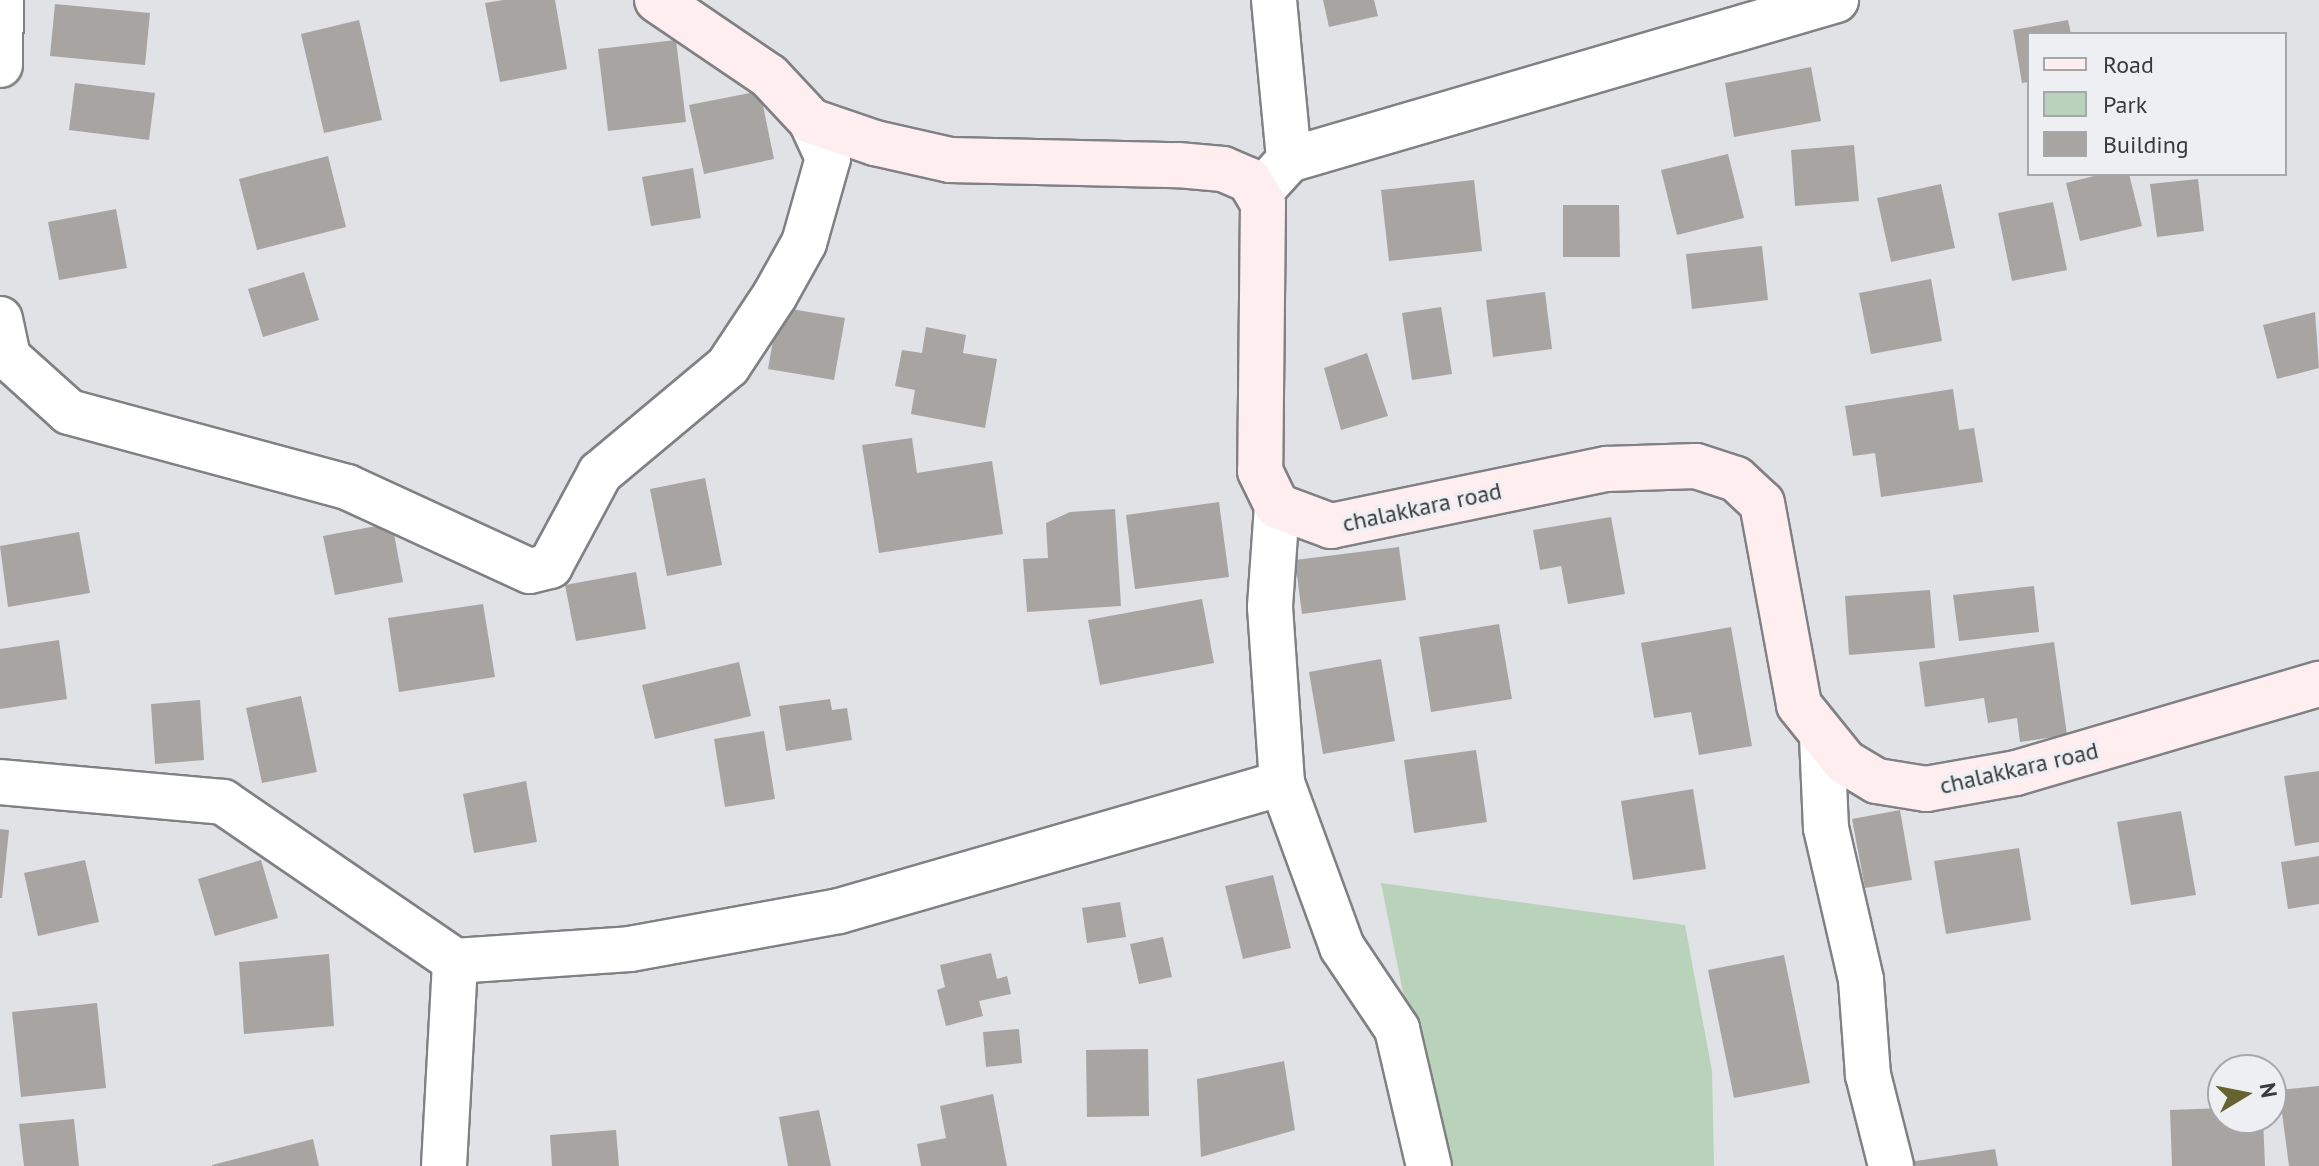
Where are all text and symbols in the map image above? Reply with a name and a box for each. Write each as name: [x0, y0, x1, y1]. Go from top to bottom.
legend: [2027, 32, 2287, 176]
text: Road: [2103, 49, 2154, 80]
text: Park: [2103, 89, 2147, 120]
text: Building: [2103, 129, 2189, 160]
street label: chalakkara road: [1340, 476, 1504, 538]
street label: chalakkara road: [1937, 736, 2101, 800]
north arrow: [2207, 1054, 2287, 1134]
text: N: [2254, 1081, 2284, 1100]

